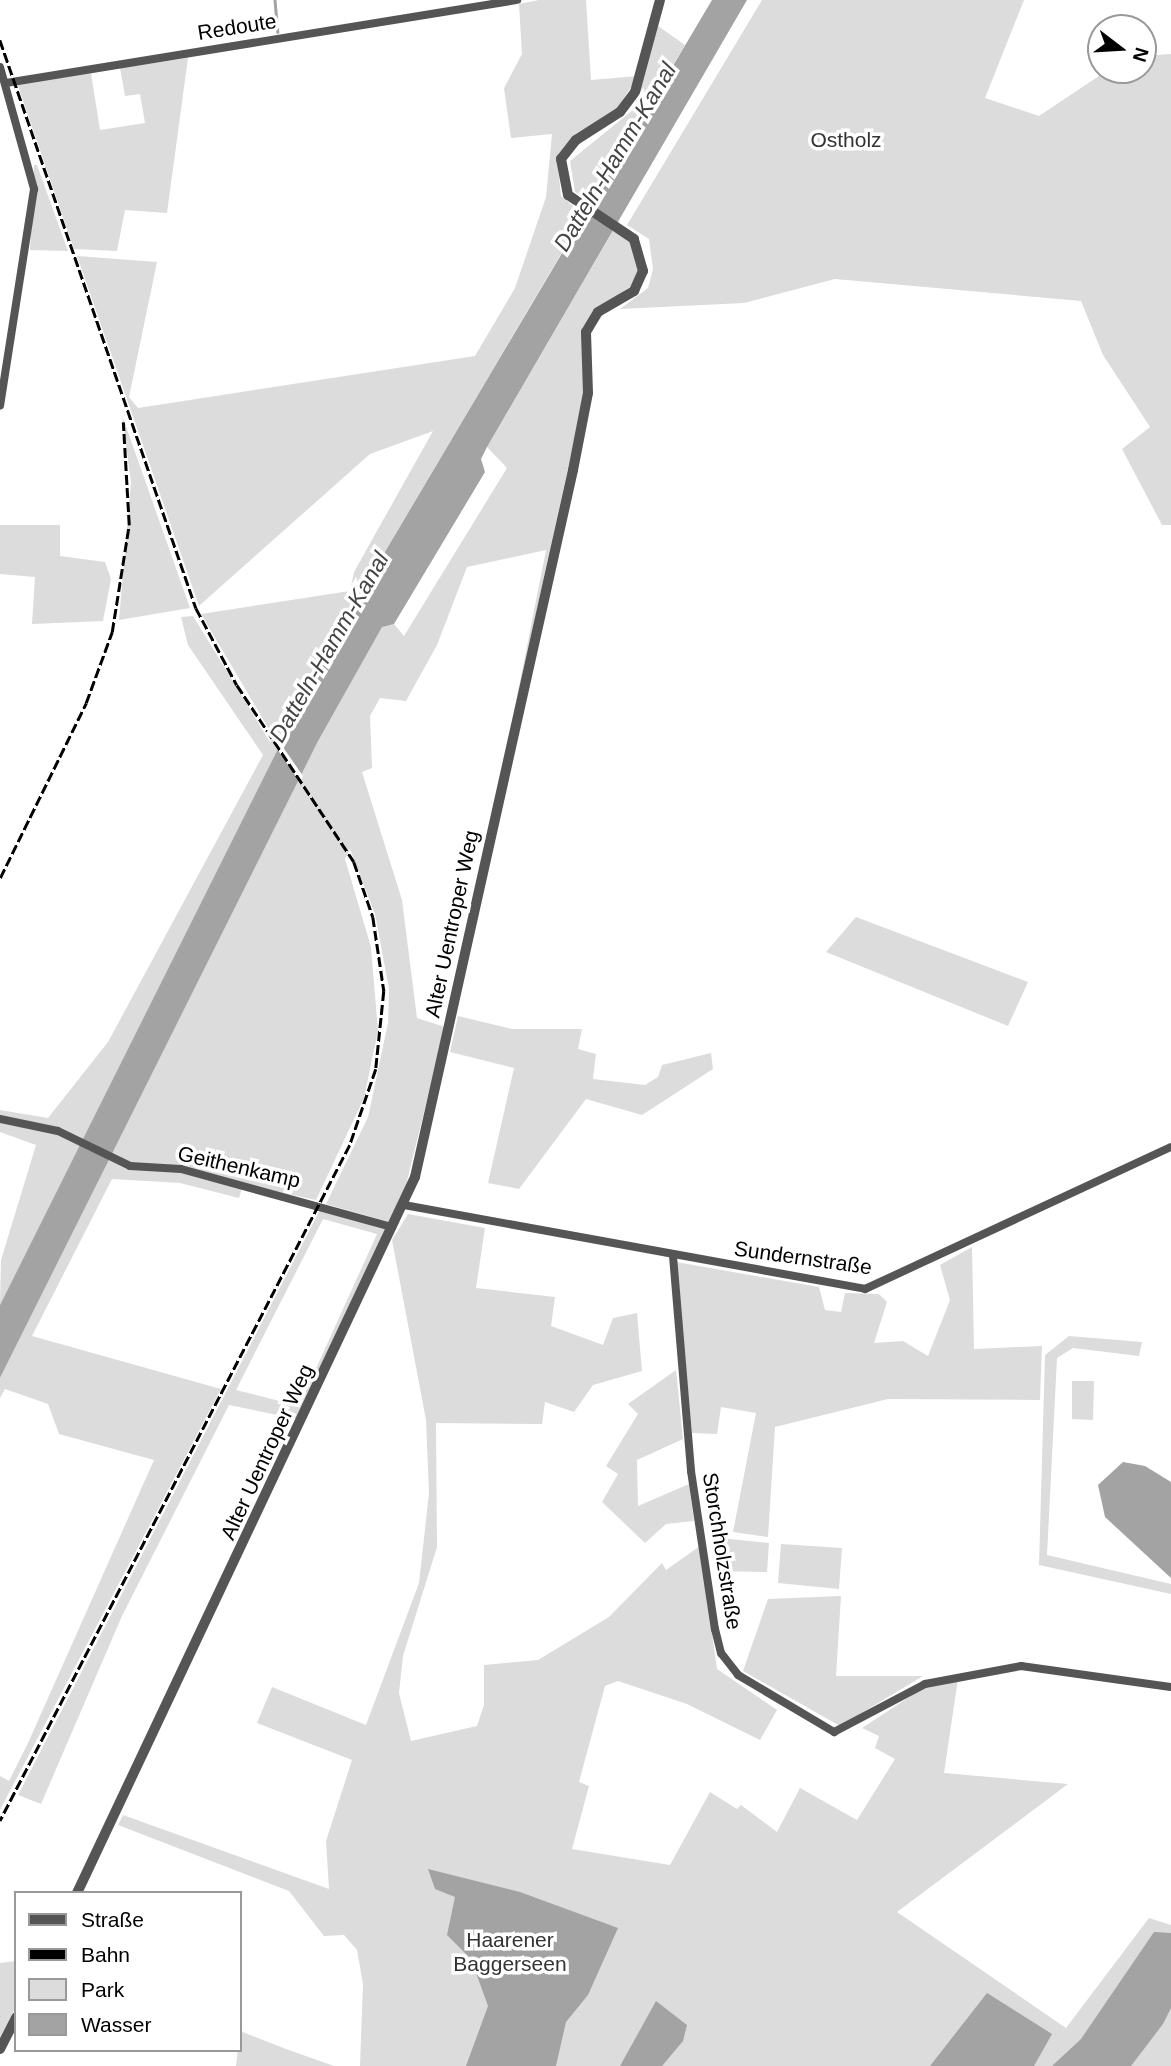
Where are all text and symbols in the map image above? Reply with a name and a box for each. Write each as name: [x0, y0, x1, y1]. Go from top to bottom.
street label: Redoute: [196, 8, 278, 46]
north arrow: [1087, 14, 1157, 84]
text: N: [1129, 45, 1153, 64]
water label: Datteln-Hamm-Kanal: [548, 58, 682, 256]
park label: Ostholz: [810, 127, 882, 153]
water label: Datteln-Hamm-Kanal: [263, 547, 395, 747]
street label: Alter Uentroper Weg: [420, 828, 484, 1020]
street label: Geithenkamp: [175, 1141, 303, 1193]
street label: Sundernstraße: [732, 1236, 874, 1280]
street label: Alter Uentroper Weg: [215, 1360, 319, 1544]
street label: Storchholzstraße: [697, 1471, 747, 1631]
legend: [14, 1891, 242, 2052]
text: Straße: [81, 1908, 144, 1931]
park label: Haarener Baggerseen: [453, 1927, 567, 1977]
text: Bahn: [81, 1943, 130, 1966]
text: Park: [81, 1978, 124, 2001]
text: Wasser: [81, 2013, 151, 2036]

